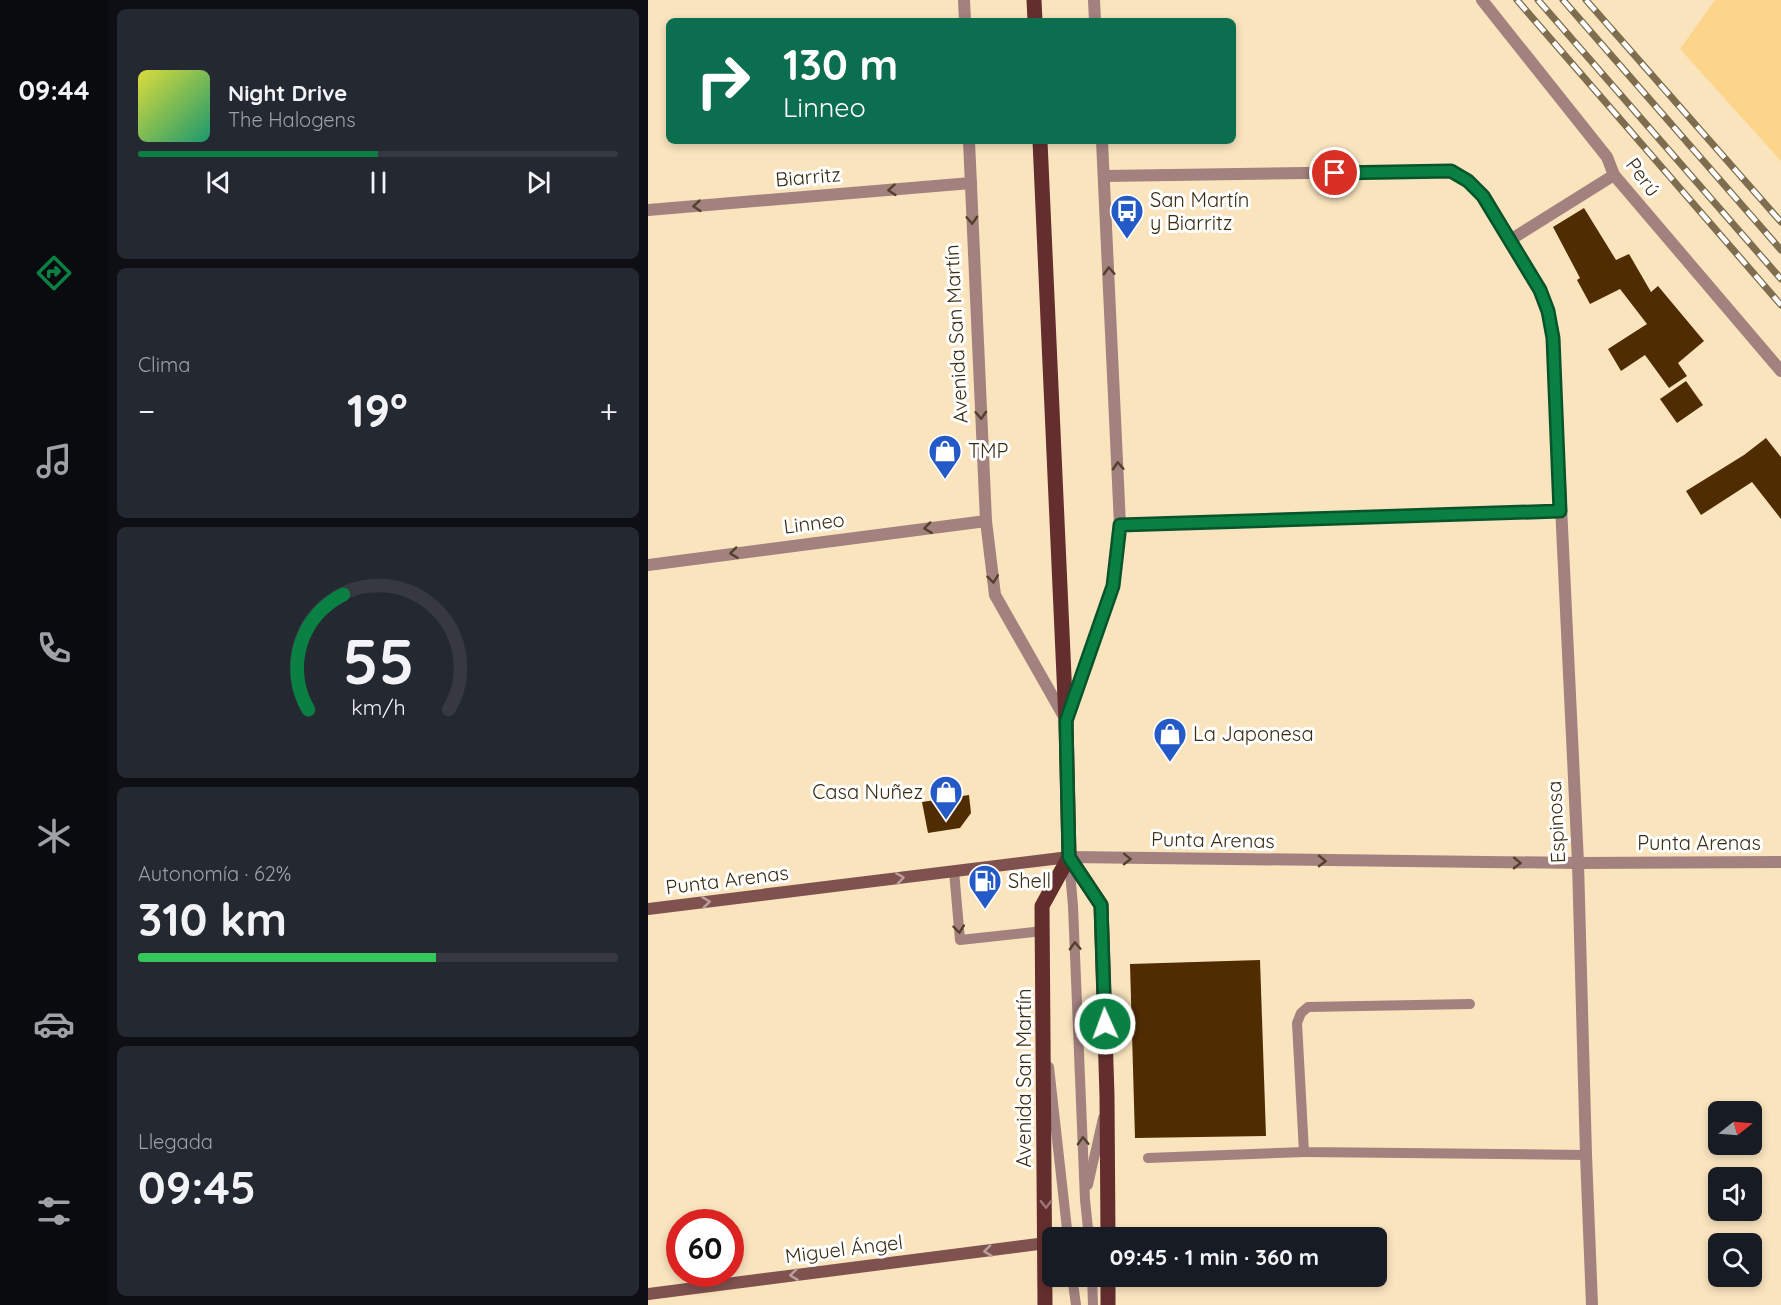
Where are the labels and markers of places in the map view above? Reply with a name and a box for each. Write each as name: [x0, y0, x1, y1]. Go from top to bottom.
pin: [1309, 147, 1360, 198]
place label: San Martín y Biarritz: [1150, 187, 1249, 235]
bus stop icon: San Martín y Biarritz: [1109, 193, 1145, 240]
shop icon: TMP: [927, 433, 963, 480]
place label: TMP: [968, 438, 1009, 463]
shop icon: La Japonesa: [1152, 716, 1188, 763]
place label: La Japonesa: [1193, 721, 1314, 746]
shop icon: Casa Nuñez: [928, 774, 964, 821]
place label: Casa Nuñez: [812, 779, 923, 804]
fuel station icon: Shell: [967, 863, 1003, 910]
place label: Shell: [1008, 868, 1051, 893]

